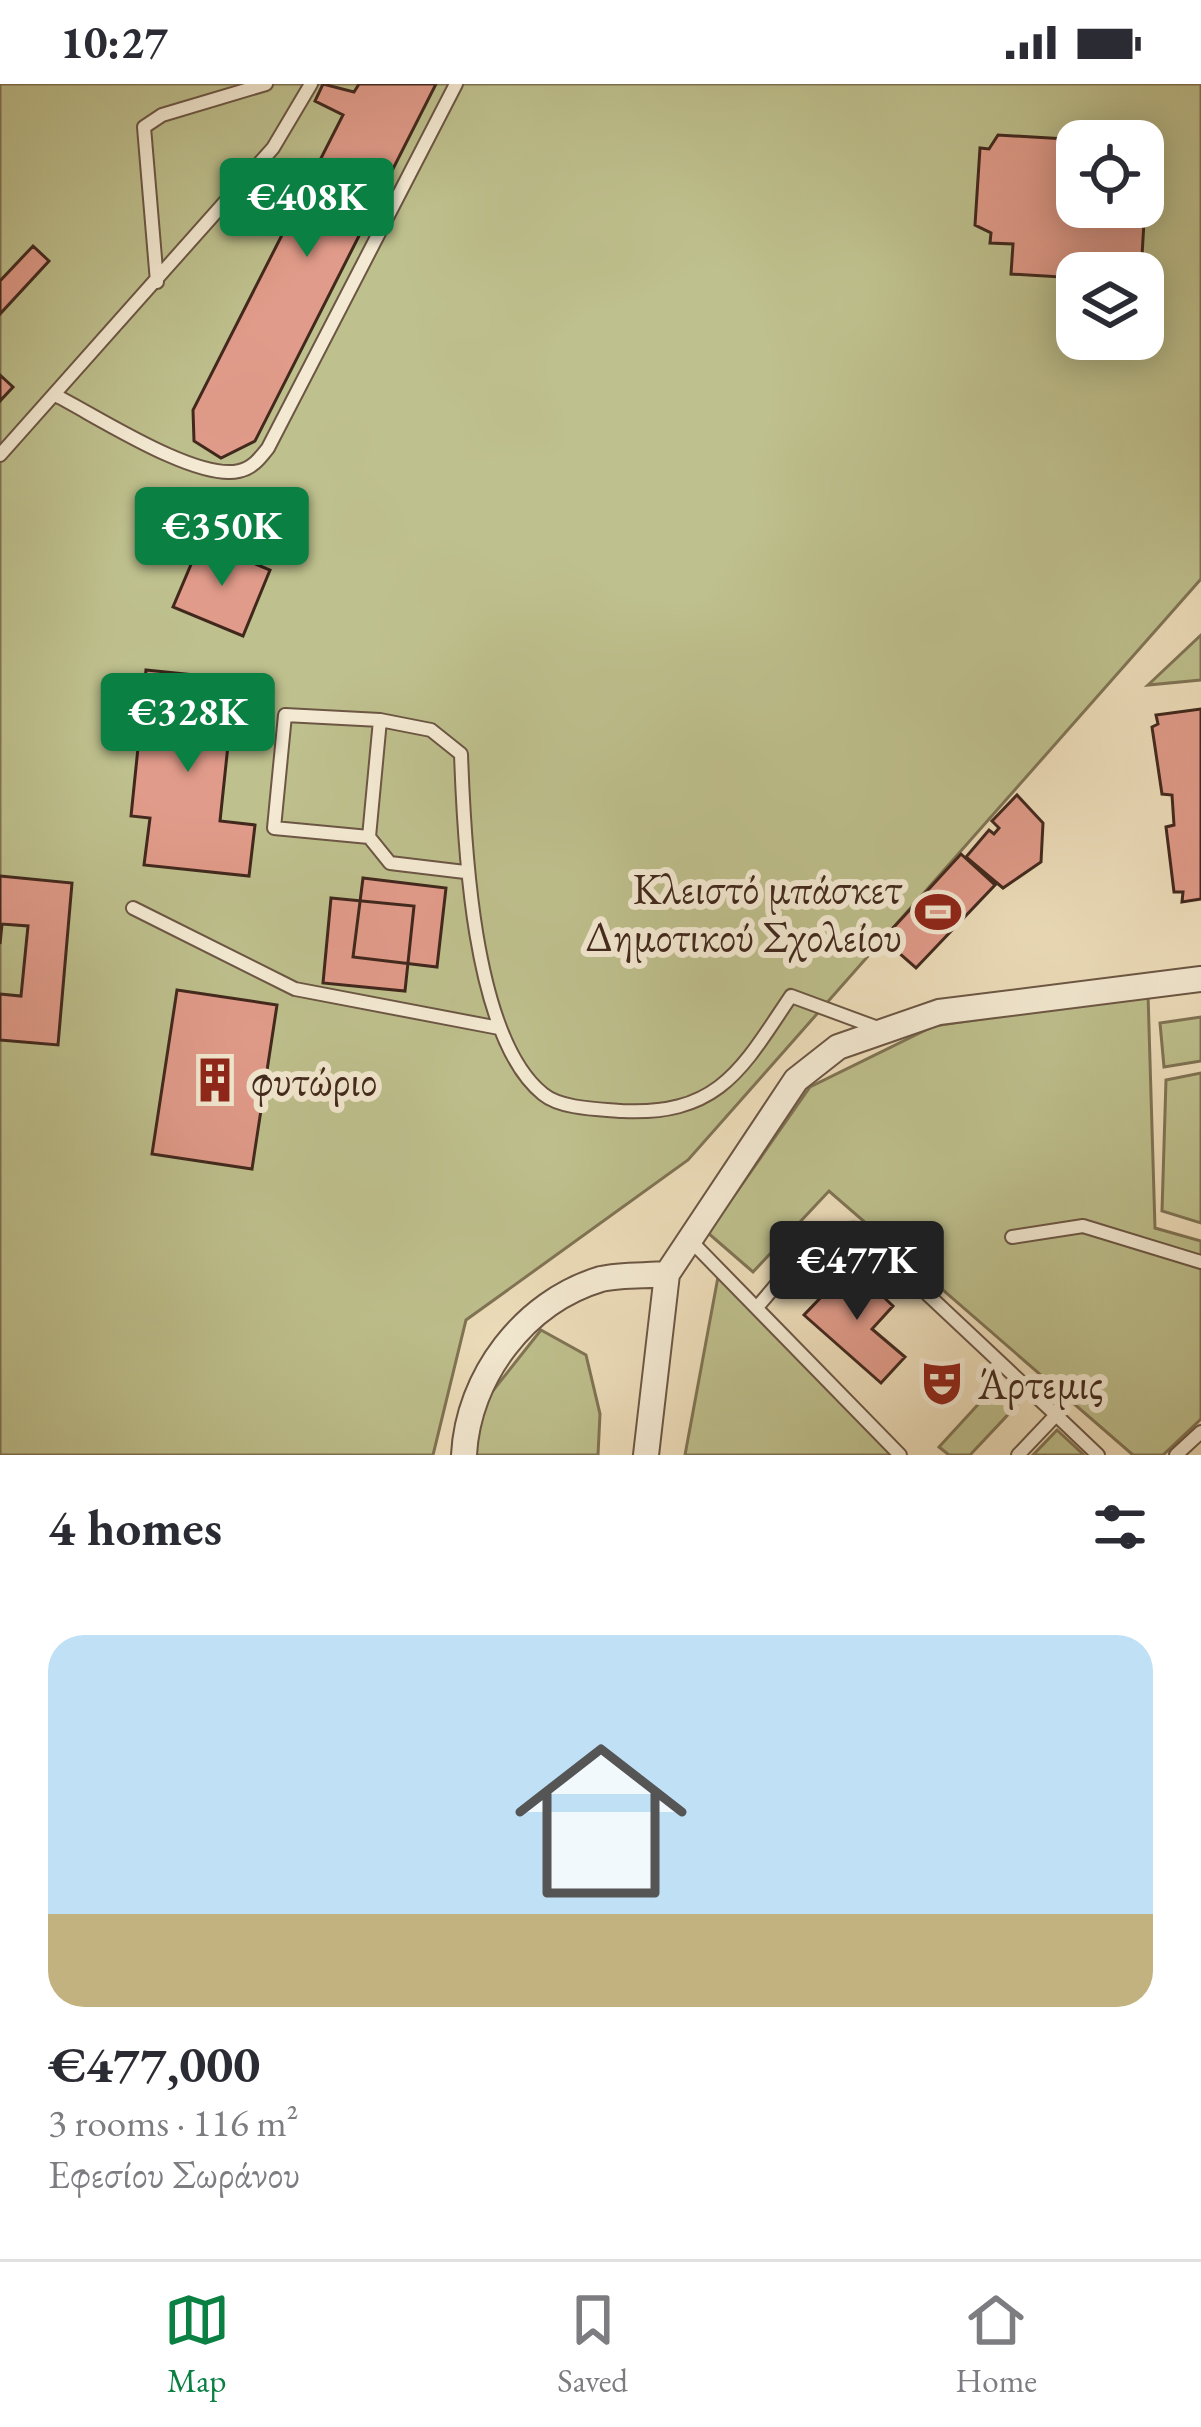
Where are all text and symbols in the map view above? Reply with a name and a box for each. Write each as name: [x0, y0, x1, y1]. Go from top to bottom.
text: 10:27: [60, 13, 168, 71]
map controls: [1056, 120, 1164, 360]
button: locate: [1056, 120, 1164, 228]
pin: €408K: [223, 158, 391, 260]
text: €408K: [247, 171, 367, 222]
button: layers: [1056, 252, 1164, 360]
pin: €350K: [138, 487, 306, 589]
text: €350K: [162, 500, 282, 551]
pin: €328K: [104, 673, 272, 775]
text: €328K: [128, 686, 248, 737]
place label: Κλειστό μπάσκετ Δημοτικού Σχολείου: [585, 861, 903, 964]
sports icon: Κλειστό μπάσκετ Δημοτικού Σχολείου: [913, 887, 963, 937]
place label: φυτώριο: [251, 1053, 377, 1108]
building icon: φυτώριο: [190, 1055, 240, 1105]
pin: €477K: [773, 1221, 941, 1323]
text: €477K: [797, 1234, 917, 1285]
place label: Άρτεμις: [977, 1356, 1103, 1411]
theatre icon: Άρτεμις: [917, 1358, 967, 1408]
text: 4 homes: [48, 1494, 222, 1560]
icon: filters: [1087, 1494, 1153, 1560]
icon: home: [493, 1713, 709, 1929]
text: €477,000: [48, 2031, 260, 2097]
text: 3 rooms · 116 m²: [48, 2097, 299, 2148]
text: Εφεσίου Σωράνου: [48, 2148, 300, 2199]
tab: Map: [164, 2287, 230, 2402]
tab: Saved: [557, 2287, 628, 2402]
tab: Home: [956, 2287, 1037, 2402]

